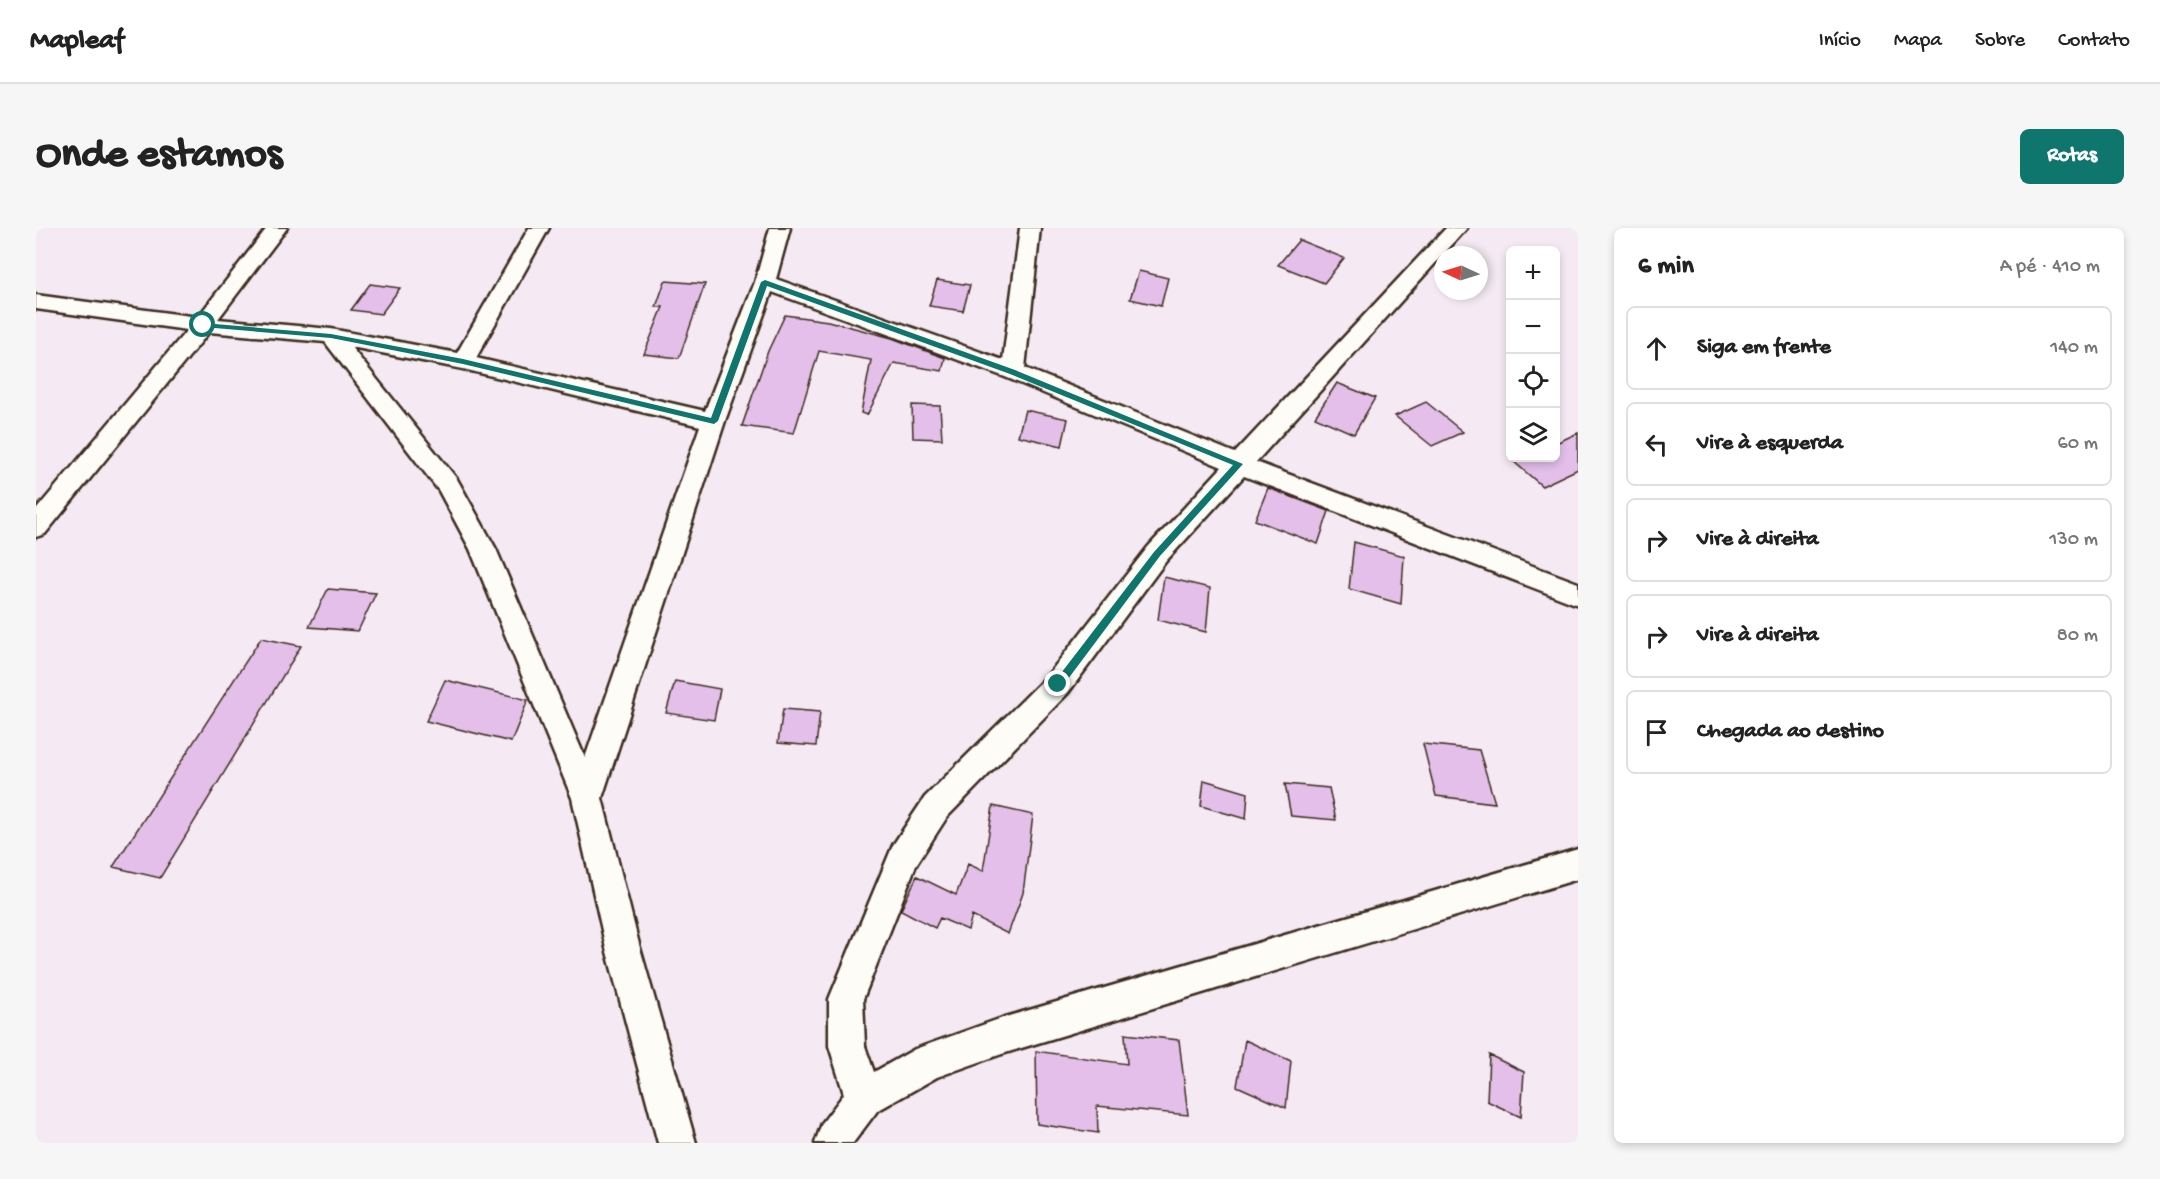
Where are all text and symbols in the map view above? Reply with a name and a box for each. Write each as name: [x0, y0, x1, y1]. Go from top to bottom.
text: Mapleaf: [30, 25, 124, 58]
text: Início: [1819, 29, 1861, 54]
text: Mapa: [1894, 29, 1942, 54]
text: Sobre: [1975, 29, 2025, 54]
text: Contato: [2058, 29, 2130, 54]
button: Rotas: [2020, 129, 2124, 184]
text: Onde estamos: [36, 132, 282, 181]
north arrow: [1434, 246, 1488, 300]
map controls: [1506, 246, 1560, 462]
button: +: [1506, 246, 1560, 300]
text: 6 min: [1638, 252, 1694, 283]
text: A pé · 410 m: [2000, 256, 2100, 279]
button: −: [1506, 300, 1560, 354]
route start: [189, 311, 215, 337]
icon: ahead: [1640, 332, 1673, 365]
text: Siga em frente: [1697, 335, 1831, 361]
text: 140 m: [2050, 337, 2098, 360]
button: locate: [1506, 354, 1560, 408]
button: layers: [1506, 408, 1560, 462]
icon: left: [1640, 428, 1673, 461]
text: Vire à esquerda: [1697, 431, 1843, 457]
text: 60 m: [2058, 433, 2098, 456]
icon: right: [1640, 524, 1673, 557]
text: Vire à direita: [1697, 527, 1819, 553]
text: 130 m: [2049, 529, 2098, 552]
icon: right: [1640, 620, 1673, 653]
text: Vire à direita: [1697, 623, 1819, 649]
text: 80 m: [2057, 625, 2098, 648]
route end: [1044, 670, 1070, 696]
icon: arrive: [1640, 716, 1673, 749]
text: Chegada ao destino: [1697, 719, 1884, 745]

